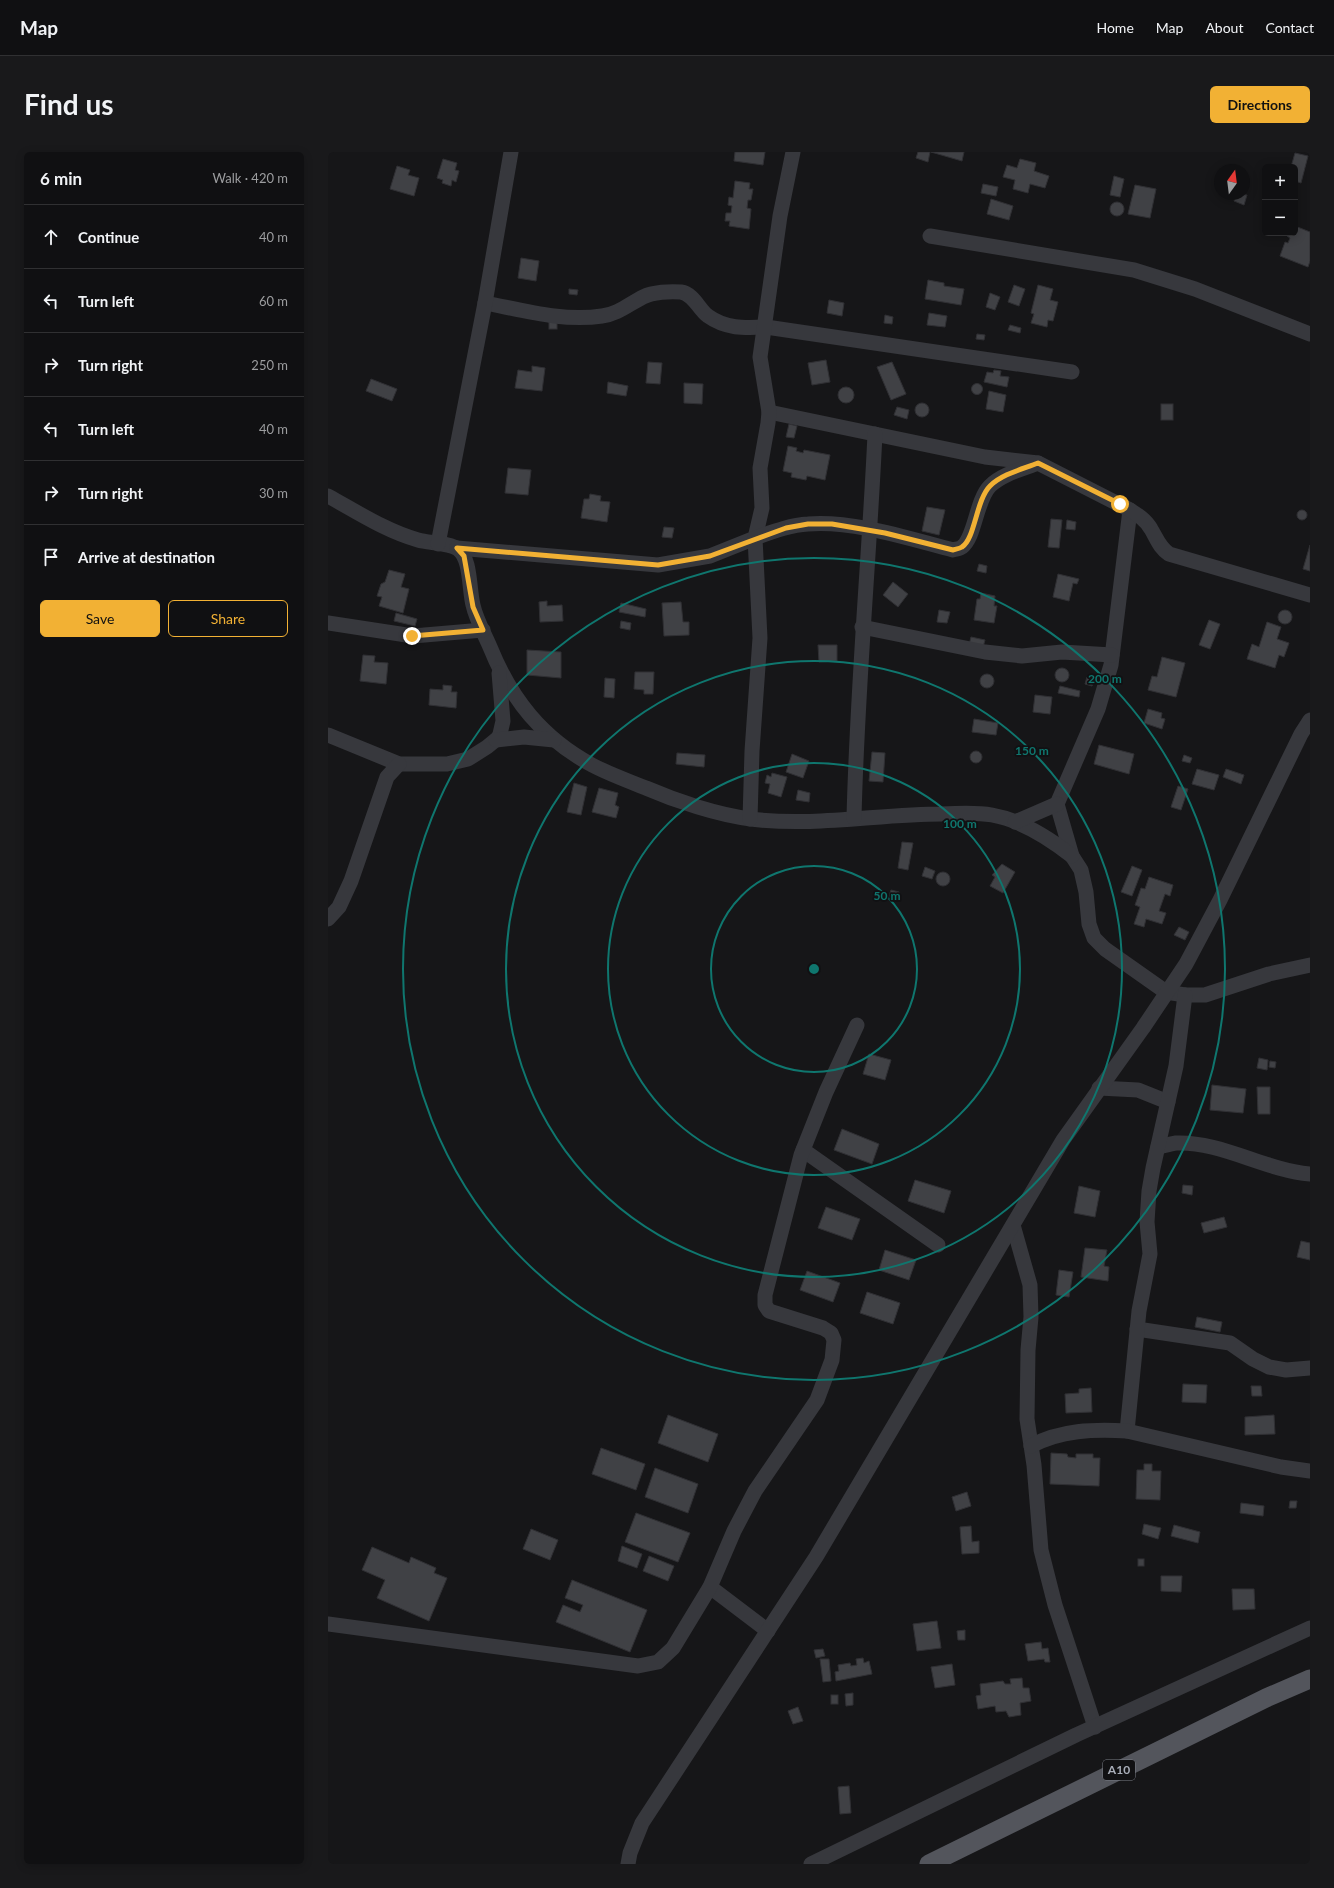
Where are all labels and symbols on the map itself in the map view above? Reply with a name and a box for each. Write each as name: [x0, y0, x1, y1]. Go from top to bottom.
north arrow: [1214, 164, 1250, 200]
route start: [1111, 495, 1129, 513]
route end: [403, 627, 421, 645]
text: 200 m: [1088, 671, 1122, 686]
text: 150 m: [1015, 743, 1049, 758]
text: 100 m: [943, 816, 977, 831]
text: 50 m: [874, 888, 900, 903]
centre of rings: [807, 962, 821, 976]
road number: A10: [1103, 1760, 1135, 1780]

